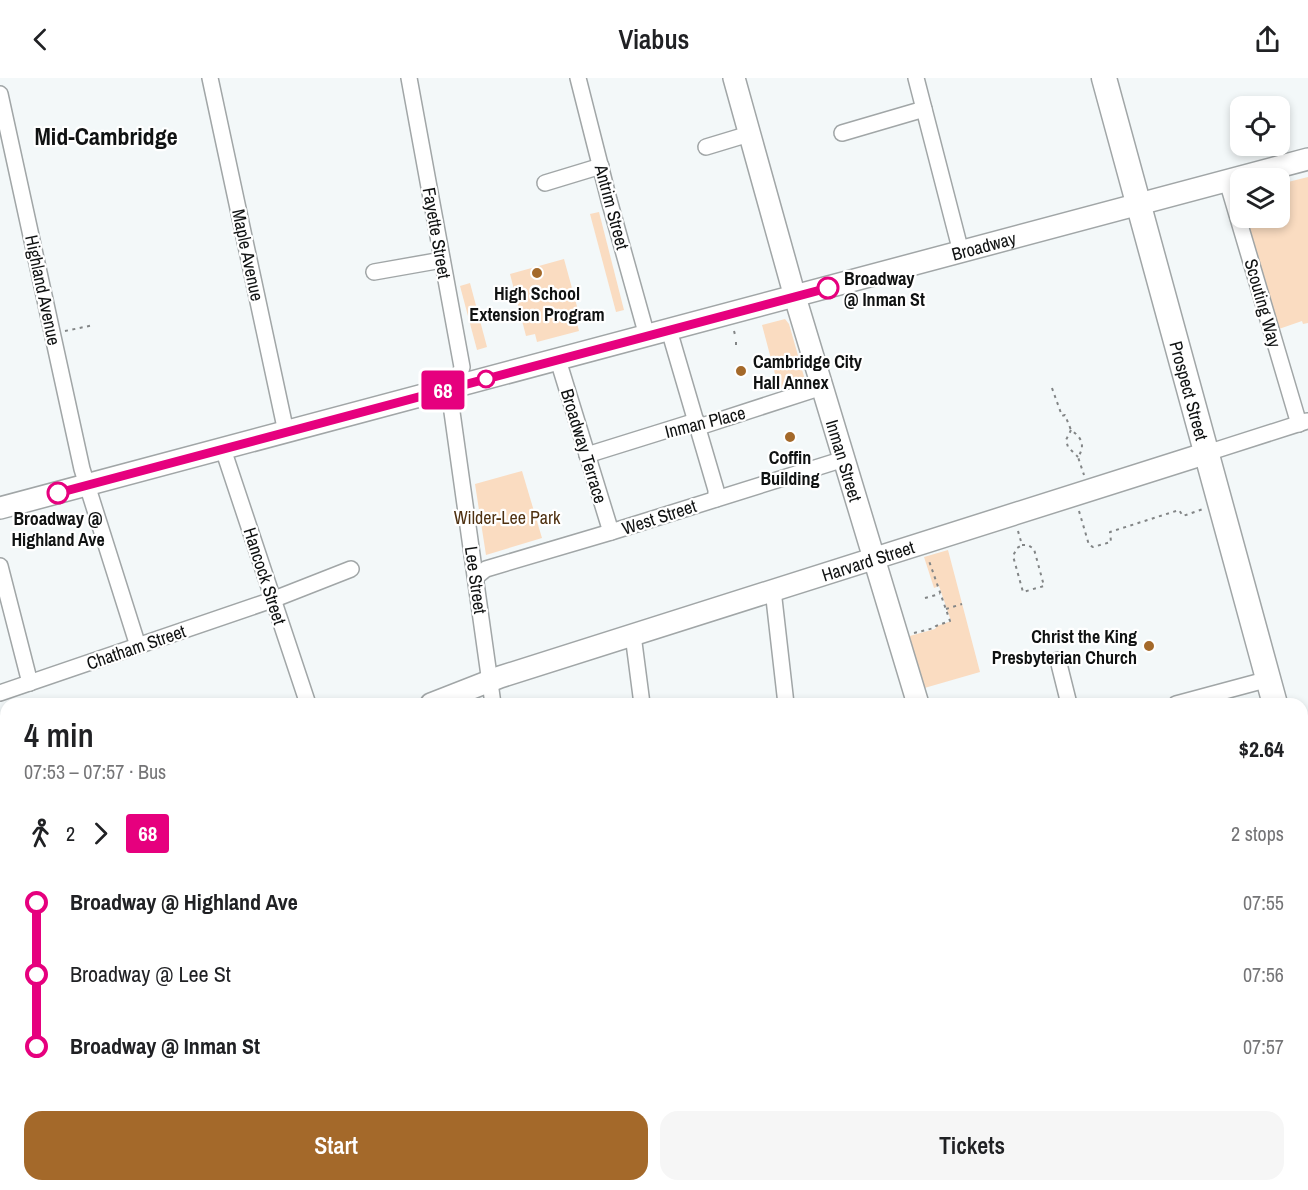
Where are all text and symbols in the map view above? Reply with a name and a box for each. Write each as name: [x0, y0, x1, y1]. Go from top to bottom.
text: Viabus: [619, 21, 689, 57]
icon: back: [24, 23, 57, 56]
icon: share: [1251, 23, 1284, 56]
map controls: [1230, 96, 1290, 228]
button: locate: [1230, 96, 1290, 156]
district label: Mid-Cambridge: [34, 120, 178, 152]
street label: Antrim Street: [588, 161, 635, 252]
button: layers: [1230, 168, 1290, 228]
street label: Fayette Street: [417, 186, 457, 280]
street label: Maple Avenue: [226, 207, 270, 303]
street label: Broadway: [949, 225, 1019, 266]
street label: Highland Avenue: [19, 233, 67, 347]
street label: Scouting Way: [1238, 256, 1288, 351]
marker: High School Extension Program: [530, 266, 544, 280]
place label: Broadway @ Inman St: [844, 266, 925, 312]
marker: Broadway @ Inman St: [817, 277, 839, 299]
place label: High School Extension Program: [469, 281, 605, 327]
street label: Prospect Street: [1164, 338, 1215, 443]
place label: Cambridge City Hall Annex: [753, 349, 863, 395]
marker: Cambridge City Hall Annex: [734, 364, 748, 378]
line badge: 68: [416, 370, 470, 410]
unlabelled marker: [477, 370, 495, 388]
text: 68: [433, 376, 453, 405]
street label: Broadway Terrace: [555, 386, 613, 506]
street label: Inman Place: [662, 400, 748, 444]
street label: Inman Street: [820, 416, 869, 504]
marker: Coffin Building: [783, 430, 797, 444]
place label: Coffin Building: [760, 445, 820, 491]
marker: Broadway @ Highland Ave: [47, 482, 69, 504]
street label: West Street: [619, 493, 699, 541]
park label: Wilder-Lee Park: [454, 505, 561, 530]
place label: Broadway @ Highland Ave: [11, 506, 105, 552]
street label: Hancock Street: [238, 524, 292, 628]
street label: Harvard Street: [818, 534, 917, 587]
street label: Lee Street: [459, 545, 493, 615]
street label: Chatham Street: [83, 618, 189, 676]
place label: Christ the King Presbyterian Church: [992, 624, 1137, 670]
marker: Christ the King Presbyterian Church: [1142, 639, 1156, 653]
text: 4 min: [24, 713, 94, 757]
text: $2.64: [1239, 734, 1284, 764]
text: 07:53 – 07:57 · Bus: [24, 758, 166, 785]
icon: walk: [24, 817, 57, 850]
icon: forward: [84, 817, 117, 850]
text: 68: [138, 819, 157, 848]
text: 2: [66, 820, 75, 847]
text: 2 stops: [1231, 820, 1284, 847]
text: Broadway @ Highland Ave: [70, 887, 298, 917]
text: 07:55: [1243, 889, 1284, 916]
text: Broadway @ Lee St: [70, 959, 231, 989]
text: 07:56: [1243, 961, 1284, 988]
text: Broadway @ Inman St: [70, 1031, 260, 1061]
text: 07:57: [1243, 1033, 1284, 1060]
button: Start: [24, 1111, 648, 1180]
button: Tickets: [660, 1111, 1284, 1180]

